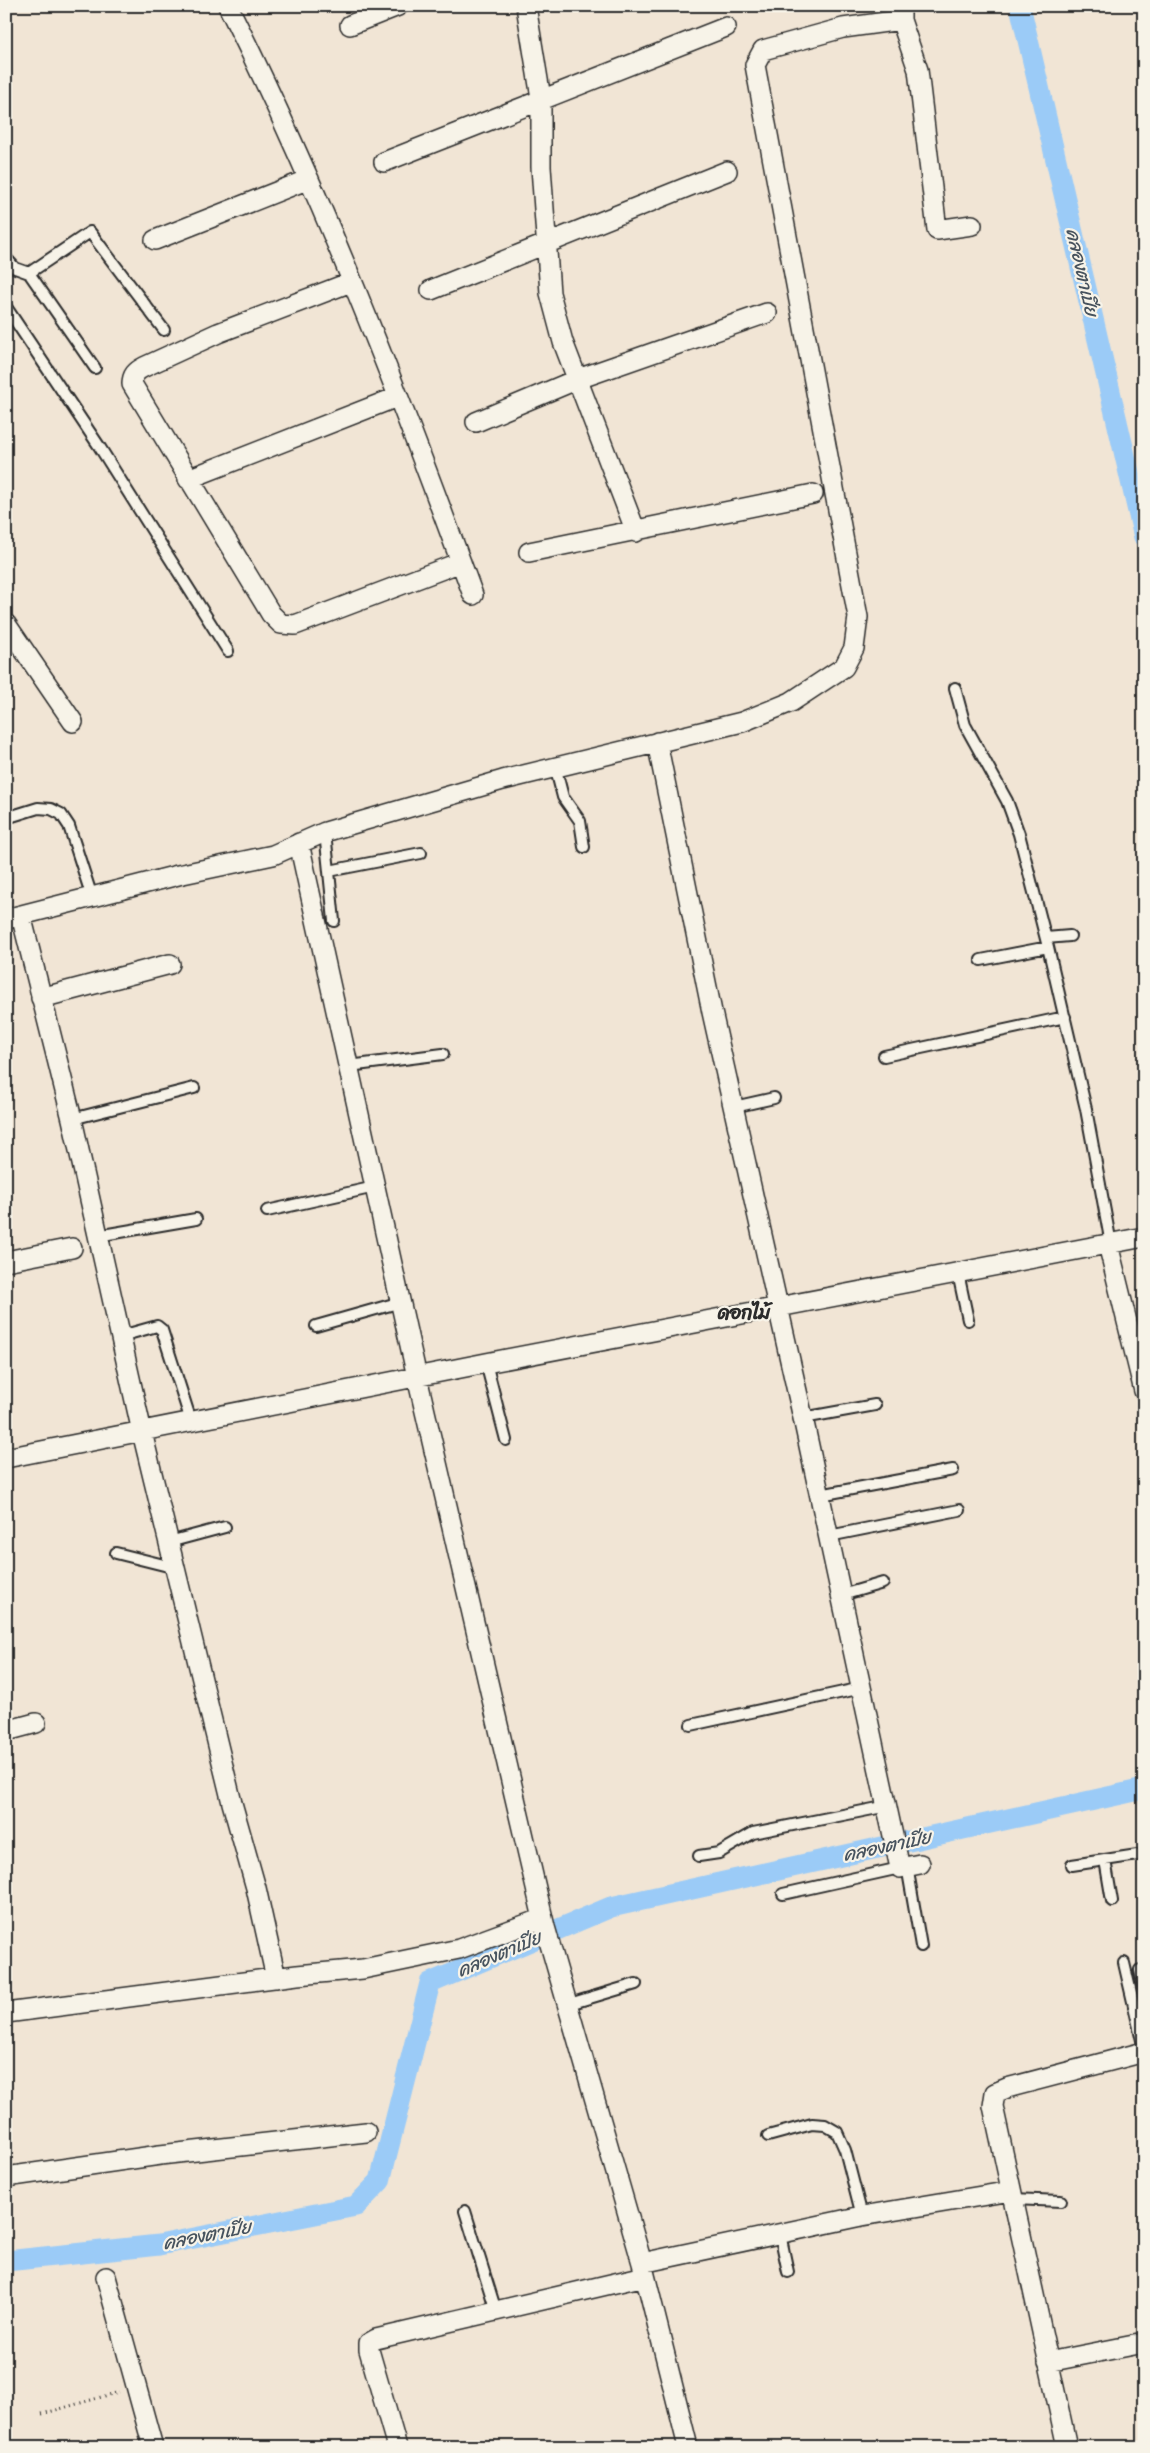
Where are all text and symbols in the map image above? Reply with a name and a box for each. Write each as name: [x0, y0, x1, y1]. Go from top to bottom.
water label: คลองตาเปีย: [1056, 225, 1108, 321]
district label: ดอกไม้: [717, 1296, 773, 1329]
water label: คลองตาเปีย: [840, 1821, 936, 1871]
water label: คลองตาเปีย: [452, 1921, 549, 1986]
water label: คลองตาเปีย: [160, 2210, 256, 2259]

